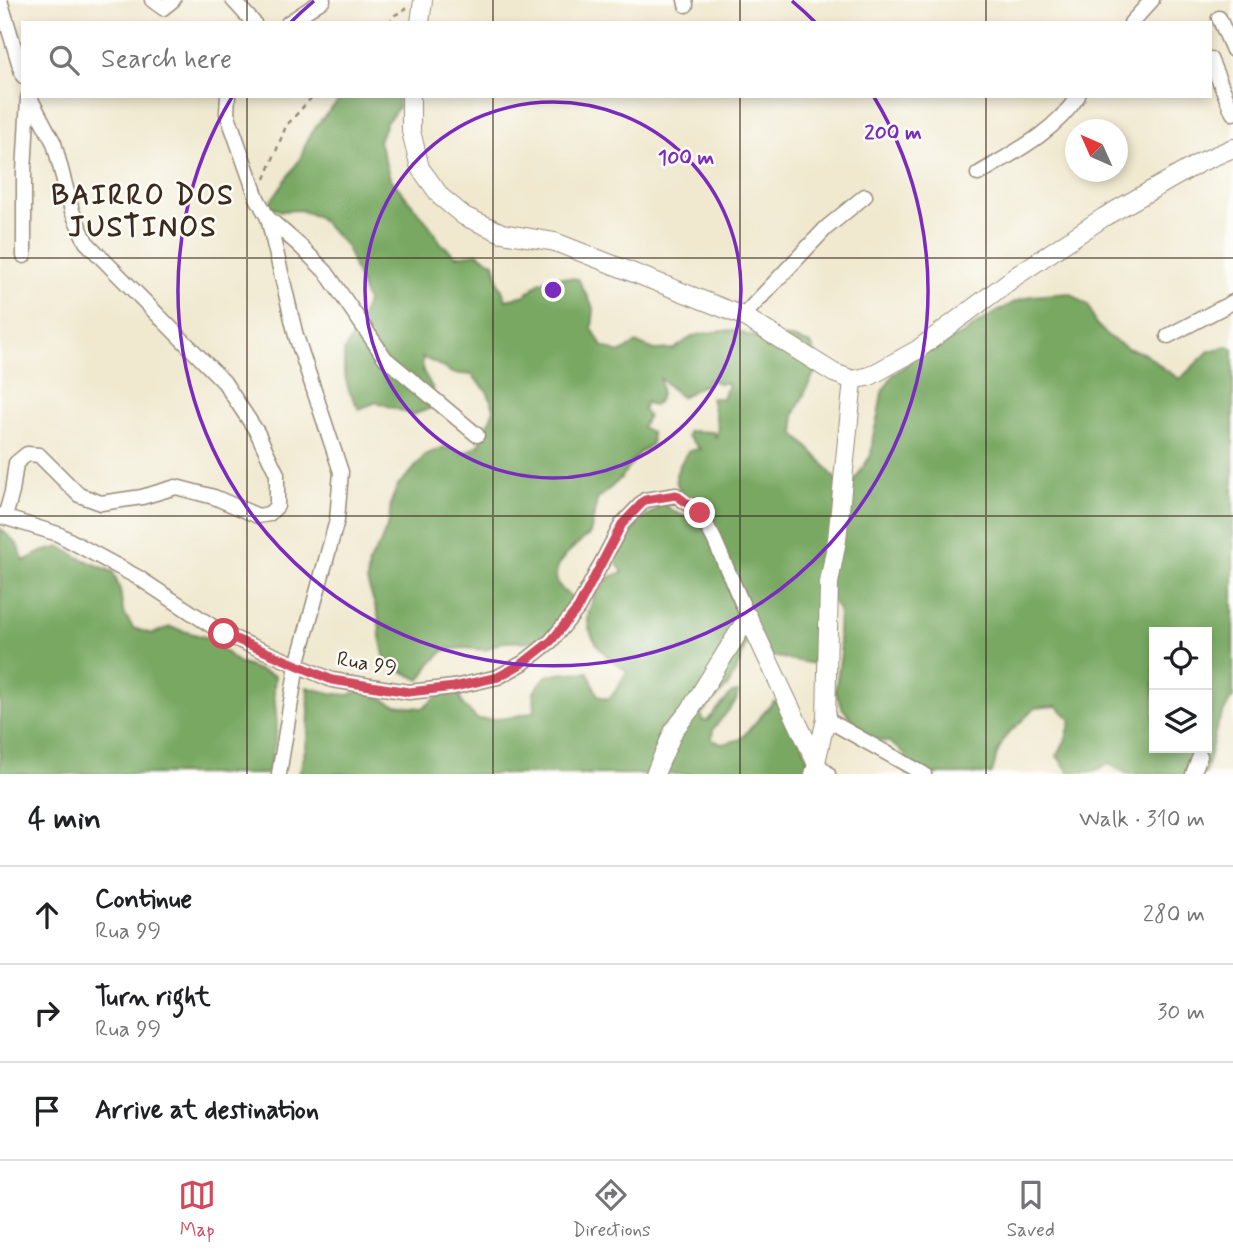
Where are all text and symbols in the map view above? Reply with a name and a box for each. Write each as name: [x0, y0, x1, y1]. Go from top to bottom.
search box: [21, 21, 1212, 98]
icon: search: [45, 41, 83, 79]
text: Search here: [101, 43, 232, 77]
text: 200 m: [864, 119, 922, 147]
north arrow: [1065, 119, 1128, 182]
text: 100 m: [658, 144, 714, 172]
district label: BAIRRO DOS JUSTINOS: [51, 178, 235, 247]
centre of rings: [541, 278, 565, 302]
route end: [684, 497, 715, 528]
route start: [208, 618, 239, 649]
map controls: [1149, 627, 1212, 753]
button: locate: [1149, 627, 1212, 690]
street label: Rua 99: [335, 645, 399, 683]
button: layers: [1149, 690, 1212, 753]
text: 4 min: [28, 800, 101, 839]
text: Walk · 310 m: [1079, 805, 1205, 835]
text: Continue: [95, 883, 192, 917]
icon: ahead: [28, 896, 66, 934]
text: 280 m: [1143, 900, 1205, 930]
text: Rua 99: [95, 917, 161, 947]
text: Turn right: [95, 981, 211, 1015]
icon: right: [28, 994, 66, 1032]
text: 30 m: [1157, 998, 1205, 1028]
text: Rua 99: [95, 1015, 161, 1045]
icon: arrive: [28, 1092, 66, 1130]
text: Arrive at destination: [95, 1094, 319, 1128]
tab: Map: [178, 1176, 216, 1243]
tab: Directions: [572, 1176, 651, 1243]
tab: Saved: [1007, 1176, 1055, 1243]

